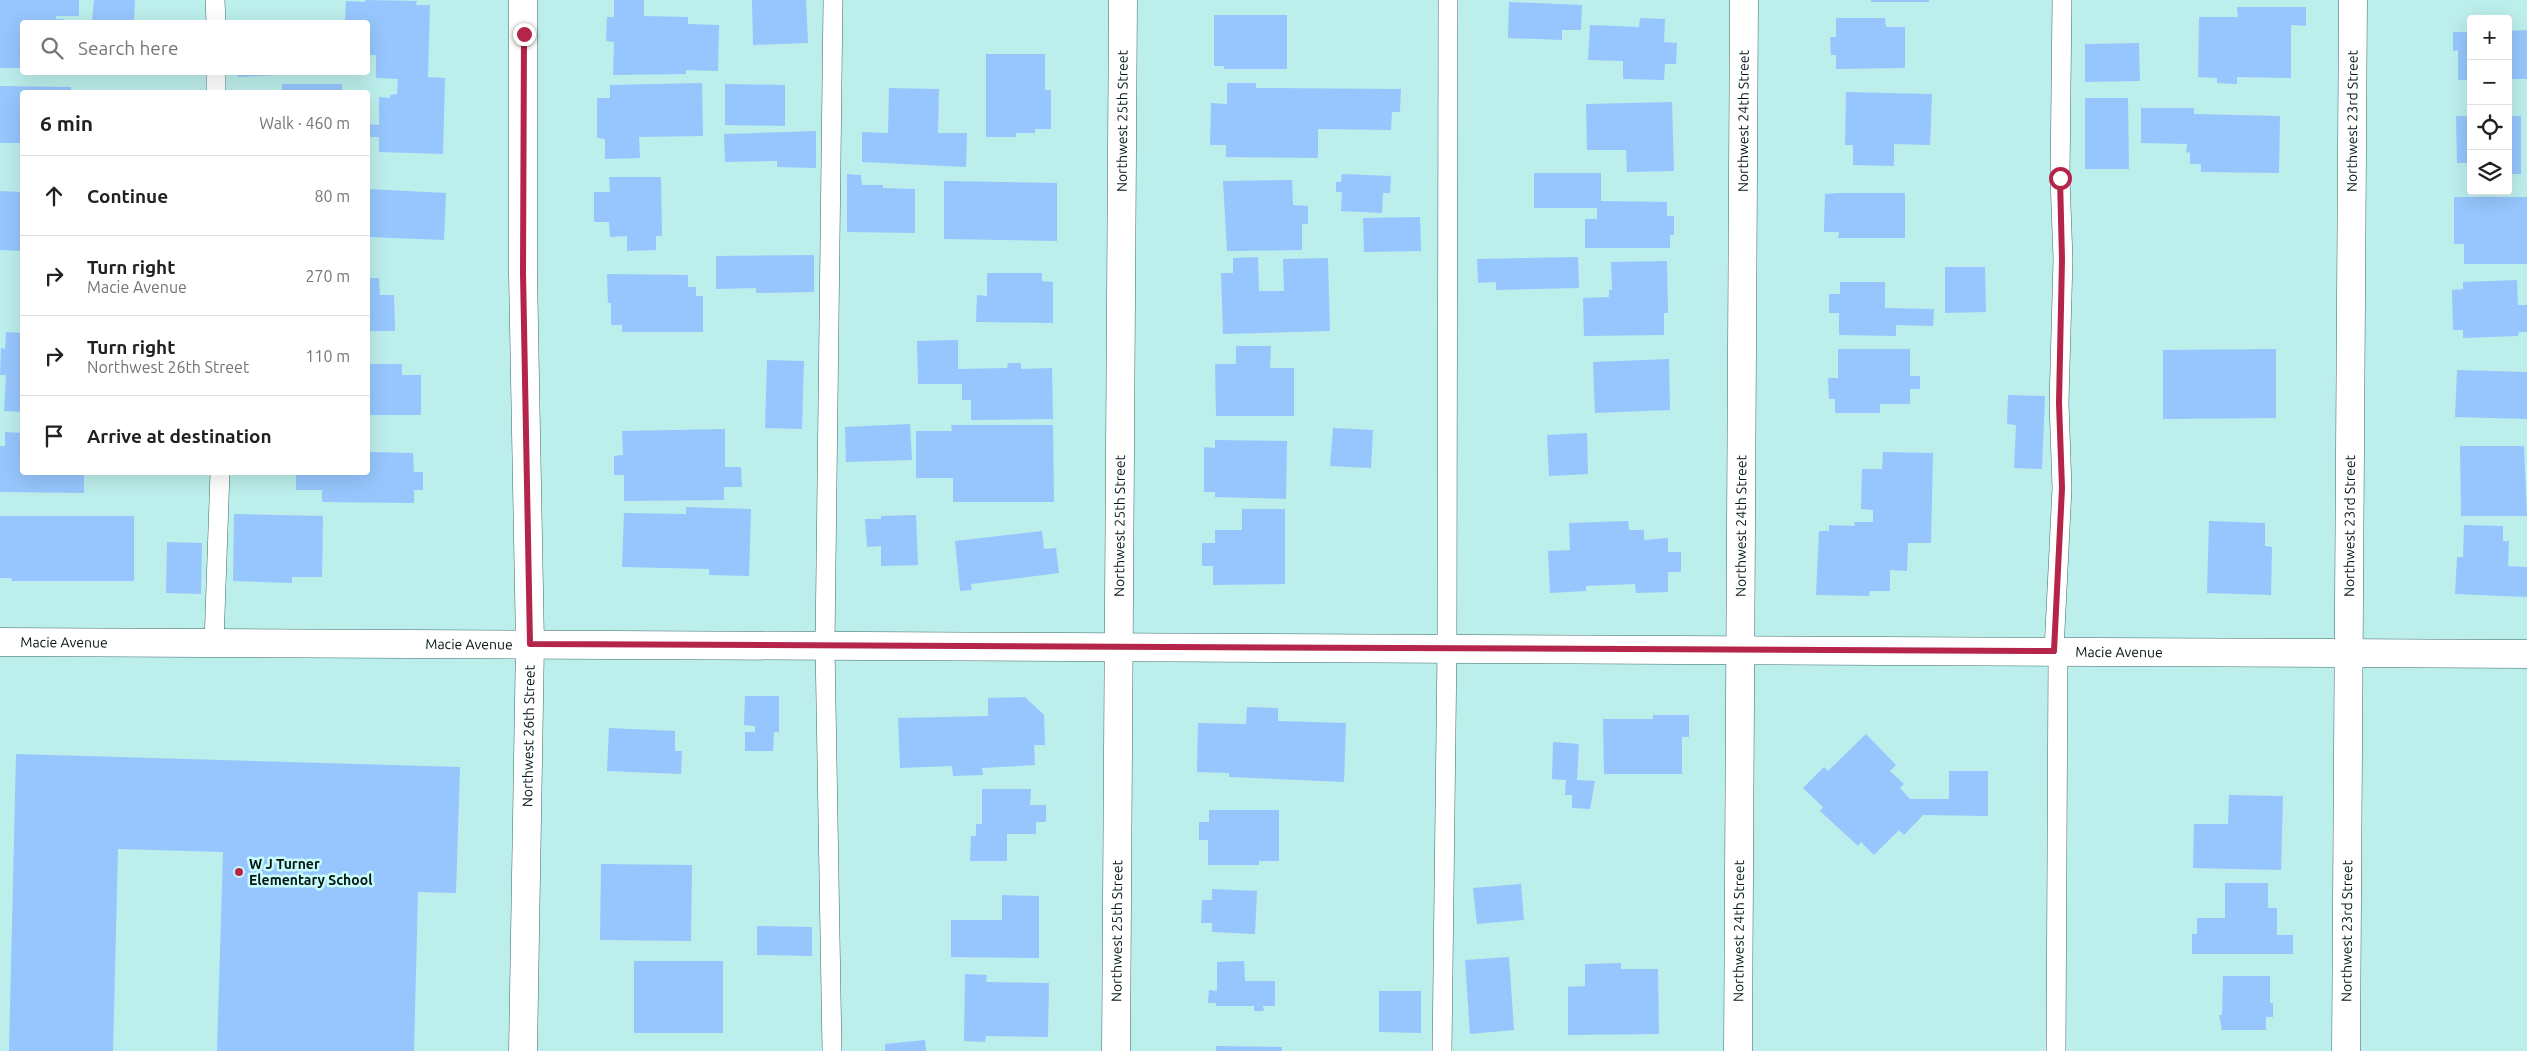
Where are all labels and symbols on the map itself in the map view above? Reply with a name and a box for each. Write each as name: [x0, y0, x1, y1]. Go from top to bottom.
route end: [513, 23, 536, 46]
street label: Northwest 25th Street: [1114, 49, 1131, 192]
street label: Northwest 24th Street: [1735, 49, 1752, 192]
street label: Northwest 23rd Street: [2344, 49, 2361, 192]
route start: [2049, 167, 2072, 190]
street label: Northwest 25th Street: [1111, 454, 1128, 597]
street label: Northwest 24th Street: [1733, 454, 1749, 597]
street label: Northwest 23rd Street: [2341, 454, 2358, 597]
street label: Macie Avenue: [20, 634, 108, 651]
street label: Macie Avenue: [425, 636, 513, 652]
street label: Macie Avenue: [2075, 644, 2163, 660]
street label: Northwest 26th Street: [519, 664, 538, 807]
place label: W J Turner Elementary School: [249, 856, 372, 888]
street label: Northwest 25th Street: [1108, 859, 1125, 1002]
street label: Northwest 24th Street: [1730, 859, 1747, 1002]
street label: Northwest 23rd Street: [2338, 859, 2355, 1002]
marker: W J Turner Elementary School: [233, 866, 245, 878]

